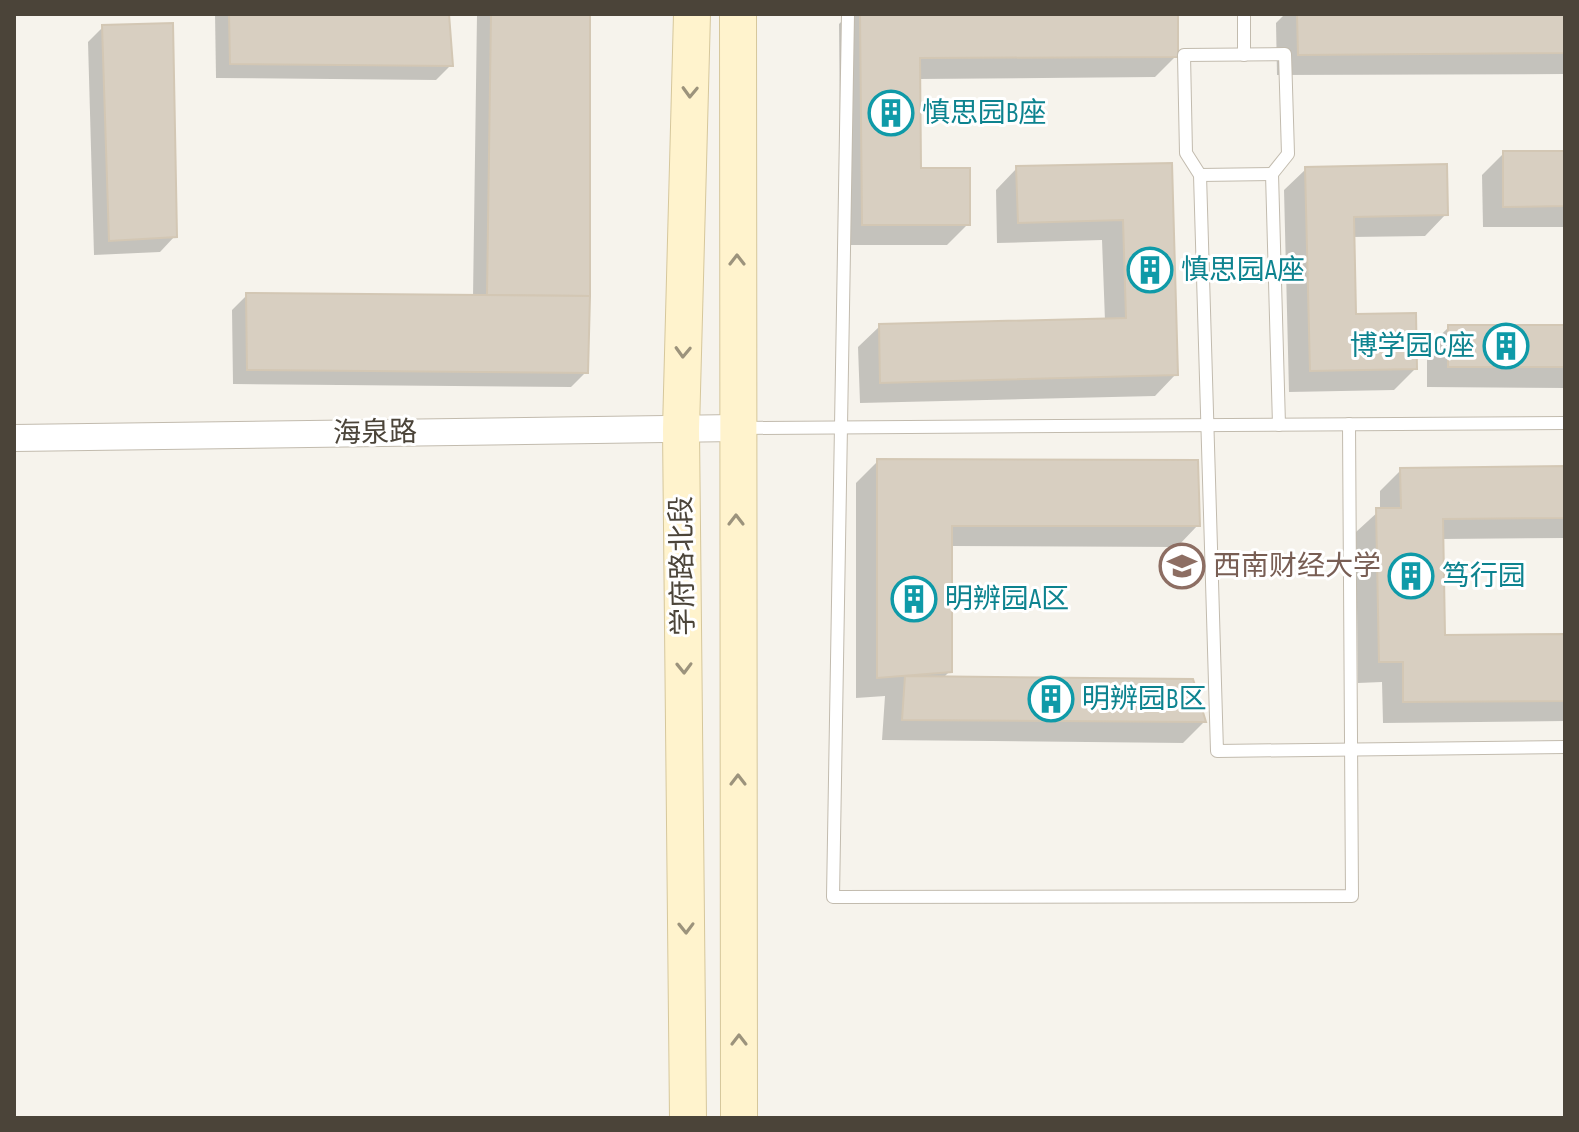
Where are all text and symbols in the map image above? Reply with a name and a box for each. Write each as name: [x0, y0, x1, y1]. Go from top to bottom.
one-way arrow: [682, 86, 699, 99]
building icon: 慎思园B座: [867, 89, 915, 137]
place label: 慎思园B座: [922, 97, 1046, 130]
building icon: 慎思园A座: [1126, 246, 1174, 294]
one-way arrow: [728, 253, 746, 266]
place label: 慎思园A座: [1181, 254, 1305, 287]
building icon: 博学园C座: [1482, 322, 1530, 370]
place label: 博学园C座: [1349, 330, 1475, 363]
one-way arrow: [675, 346, 692, 359]
street label: 海泉路: [333, 416, 417, 450]
street label: 学府路北段: [665, 496, 701, 636]
one-way arrow: [728, 513, 745, 526]
school or university icon: 西南财经大学: [1158, 542, 1206, 590]
place label: 西南财经大学: [1213, 550, 1381, 583]
building icon: 笃行园: [1387, 552, 1435, 600]
place label: 笃行园: [1442, 560, 1526, 593]
building icon: 明辨园A区: [890, 575, 938, 623]
place label: 明辨园A区: [945, 583, 1069, 616]
one-way arrow: [675, 662, 693, 675]
building icon: 明辨园B区: [1027, 675, 1075, 723]
place label: 明辨园B区: [1082, 683, 1206, 716]
one-way arrow: [729, 773, 747, 786]
one-way arrow: [677, 922, 695, 935]
one-way arrow: [730, 1033, 748, 1046]

